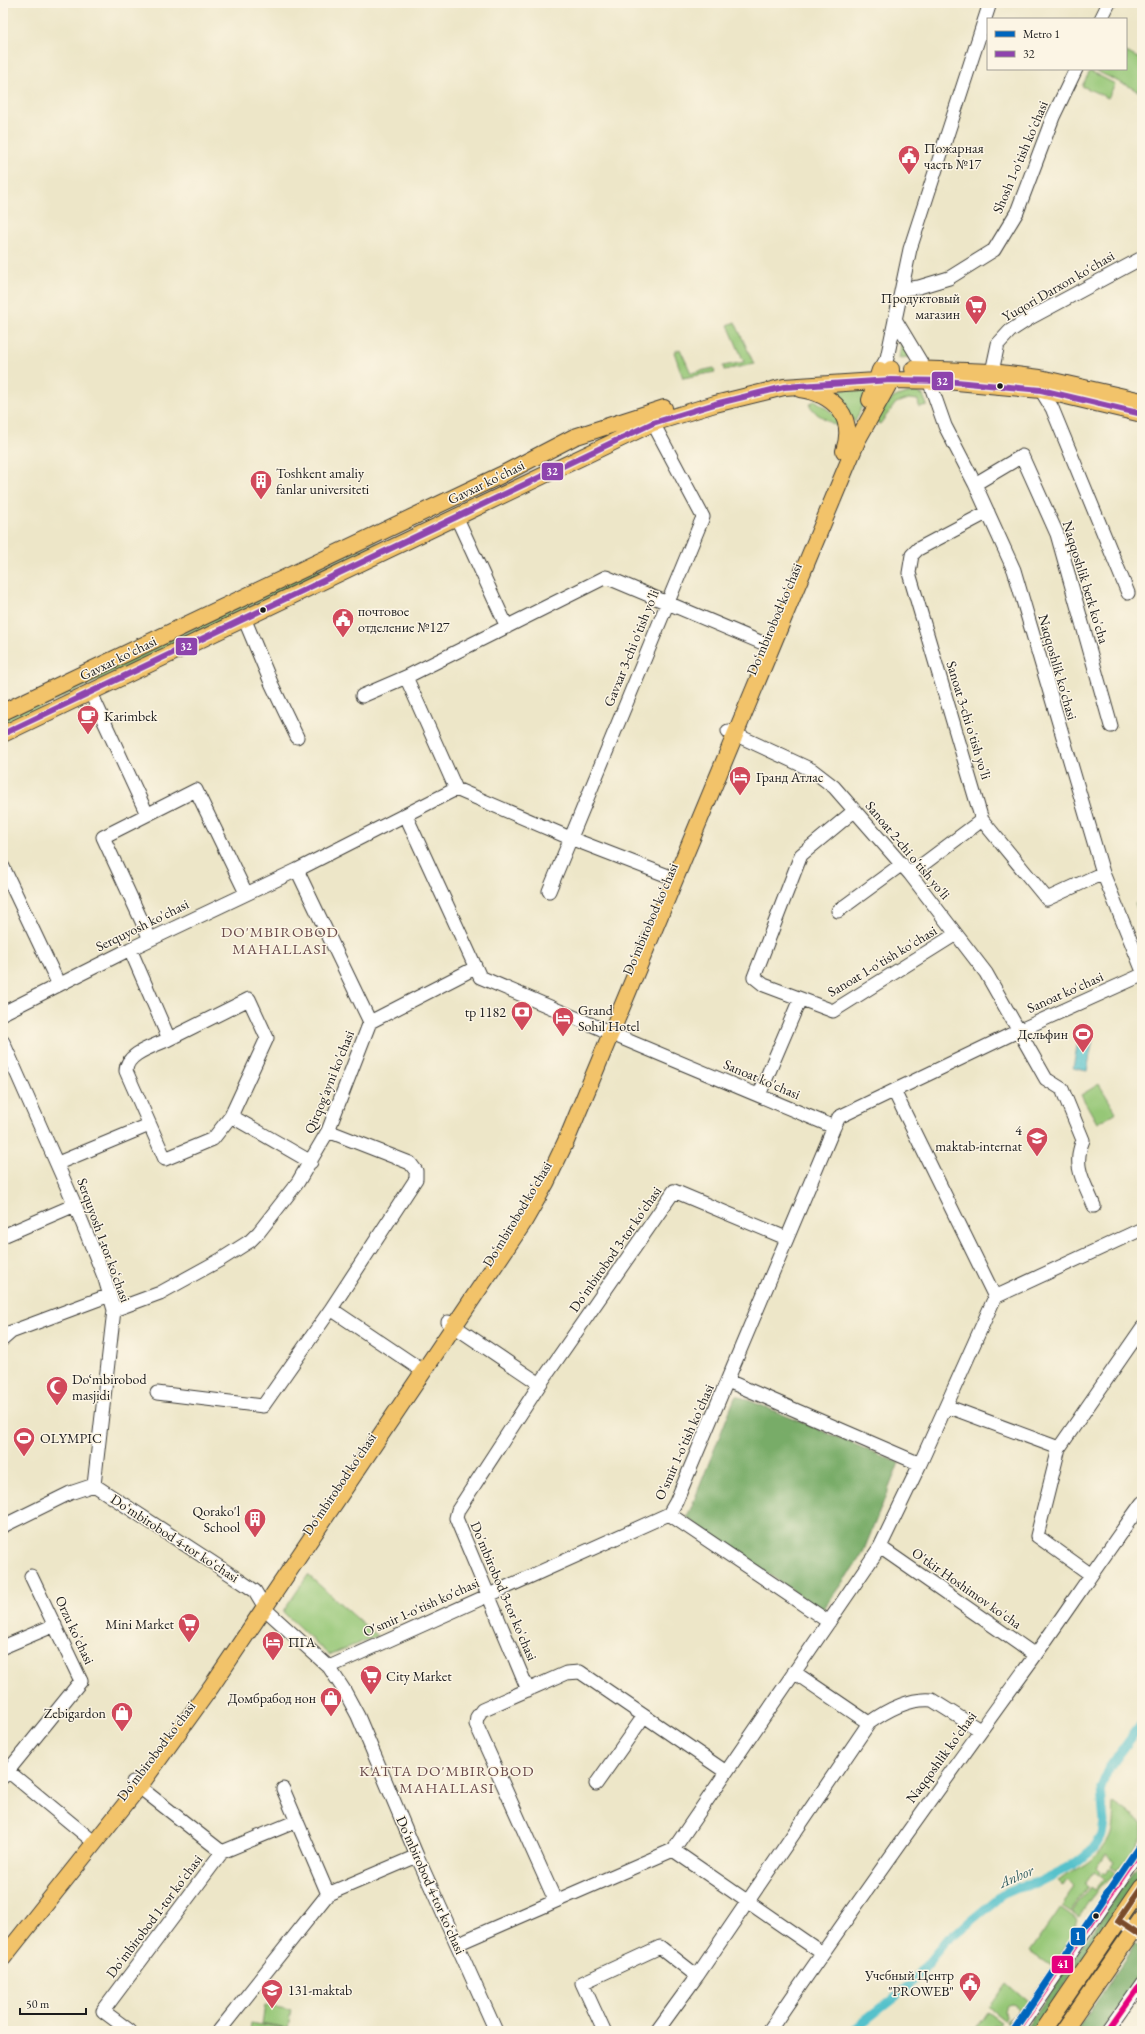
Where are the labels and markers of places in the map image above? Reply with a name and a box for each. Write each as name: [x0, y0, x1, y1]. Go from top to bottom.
place label: Пожарная часть №17: [924, 139, 984, 173]
public building icon: Пожарная часть №17: [896, 143, 922, 176]
place label: Продуктовый магазин: [881, 289, 961, 323]
supermarket icon: Продуктовый магазин: [963, 293, 989, 326]
unlabelled marker: [995, 381, 1005, 391]
place label: Toshkent amaliy fanlar universiteti: [276, 464, 370, 498]
building icon: Toshkent amaliy fanlar universiteti: [248, 468, 274, 501]
place label: почтовое отделение №127: [358, 602, 450, 636]
unlabelled marker: [258, 605, 268, 615]
public building icon: почтовое отделение №127: [330, 606, 356, 639]
cafe icon: Karimbek: [75, 703, 101, 736]
place label: Karimbek: [104, 707, 158, 725]
hotel icon: Гранд Атлас: [727, 764, 753, 797]
place label: Гранд Атлас: [756, 768, 824, 786]
bank icon: tp 1182: [509, 999, 535, 1032]
place label: Grand Sohil Hotel: [578, 1001, 640, 1035]
place label: tp 1182: [465, 1003, 506, 1021]
hotel icon: Grand Sohil Hotel: [550, 1005, 576, 1038]
sports icon: Дельфин: [1070, 1021, 1096, 1054]
place label: Дельфин: [1017, 1025, 1068, 1043]
place label: 4 maktab-internat: [935, 1121, 1023, 1155]
school or university icon: 4 maktab-internat: [1024, 1125, 1050, 1158]
place label: Do‘mbirobod masjidi: [72, 1370, 147, 1404]
mosque icon: Do‘mbirobod masjidi: [44, 1374, 70, 1407]
sports icon: OLYMPIC: [11, 1425, 37, 1458]
place label: OLYMPIC: [40, 1429, 102, 1447]
place label: Qorako'l School: [192, 1502, 241, 1536]
building icon: Qorako'l School: [242, 1506, 268, 1539]
supermarket icon: Mini Market: [176, 1611, 202, 1644]
place label: Mini Market: [105, 1615, 175, 1633]
hotel icon: ПГА: [260, 1629, 286, 1662]
place label: ПГА: [288, 1633, 316, 1651]
supermarket icon: City Market: [358, 1663, 384, 1696]
place label: City Market: [386, 1667, 452, 1685]
shop icon: Домбрабод нон: [318, 1685, 344, 1718]
place label: Домбрабод нон: [228, 1689, 316, 1707]
shop icon: Zebigardon: [109, 1700, 135, 1733]
place label: Zebigardon: [44, 1704, 107, 1722]
unlabelled marker: [1091, 1911, 1101, 1921]
place label: Учебный Центр "PROWEB": [864, 1966, 954, 2000]
public building icon: Учебный Центр "PROWEB": [957, 1970, 983, 2003]
school or university icon: 131-maktab: [259, 1977, 285, 2010]
place label: 131-maktab: [288, 1981, 352, 1999]

